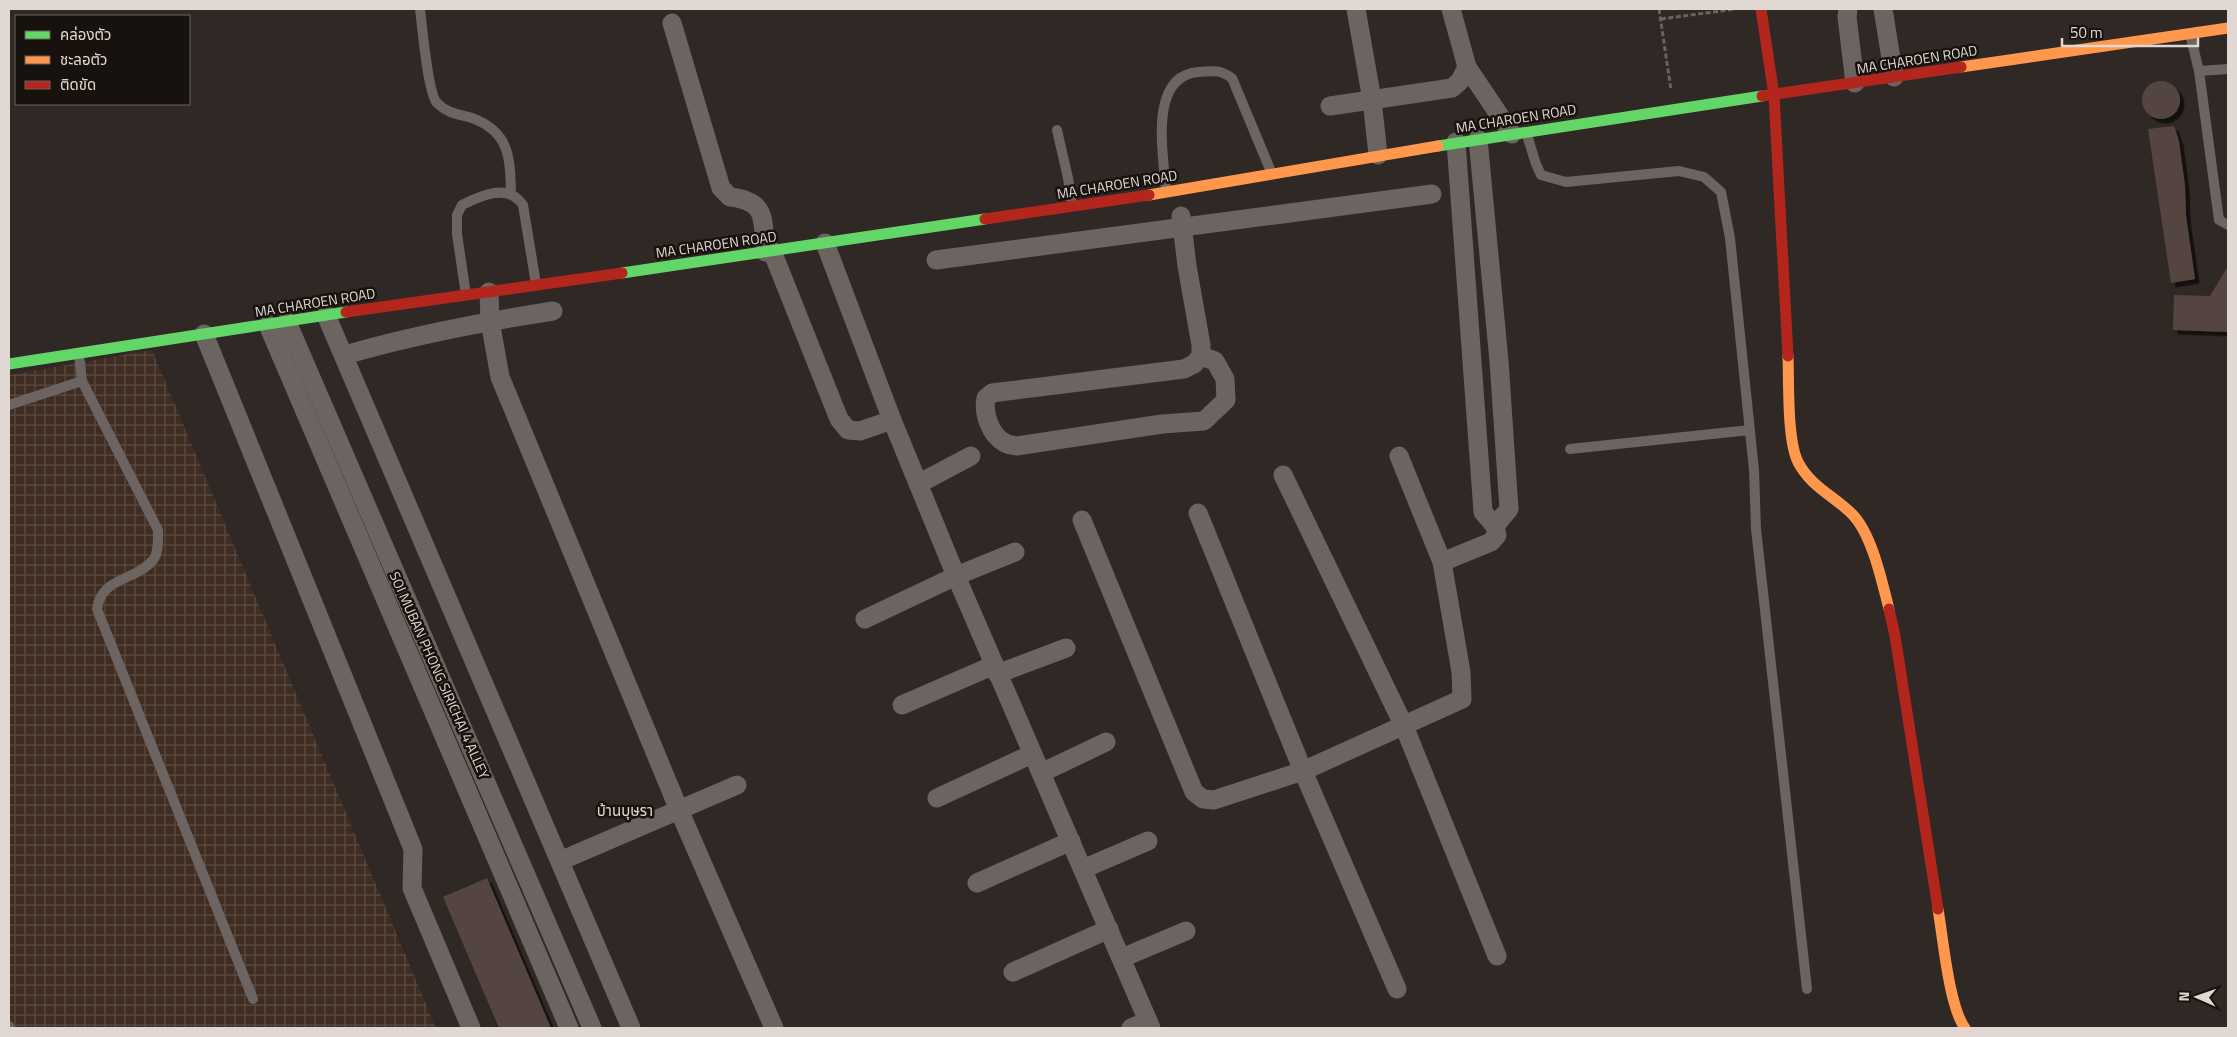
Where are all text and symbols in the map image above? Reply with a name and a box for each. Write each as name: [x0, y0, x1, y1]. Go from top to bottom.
legend: [15, 15, 190, 105]
scale bar: [2062, 15, 2198, 47]
text: 50 m: [2070, 21, 2103, 44]
text: คล่องตัว: [60, 23, 111, 46]
street label: MA CHAROEN ROAD: [1855, 39, 1979, 79]
text: ชะลอตัว: [60, 48, 107, 71]
text: ติดขัด: [60, 73, 96, 96]
street label: MA CHAROEN ROAD: [1454, 98, 1578, 138]
street label: MA CHAROEN ROAD: [1055, 164, 1179, 204]
street label: MA CHAROEN ROAD: [654, 225, 778, 263]
street label: MA CHAROEN ROAD: [253, 282, 377, 322]
street label: SOI MUBAN PHONG SIRICHAI 4 ALLEY: [385, 568, 495, 782]
district label: บ้านบุษรา: [597, 799, 653, 822]
north arrow: [2172, 972, 2222, 1022]
text: N: [2173, 991, 2194, 1002]

